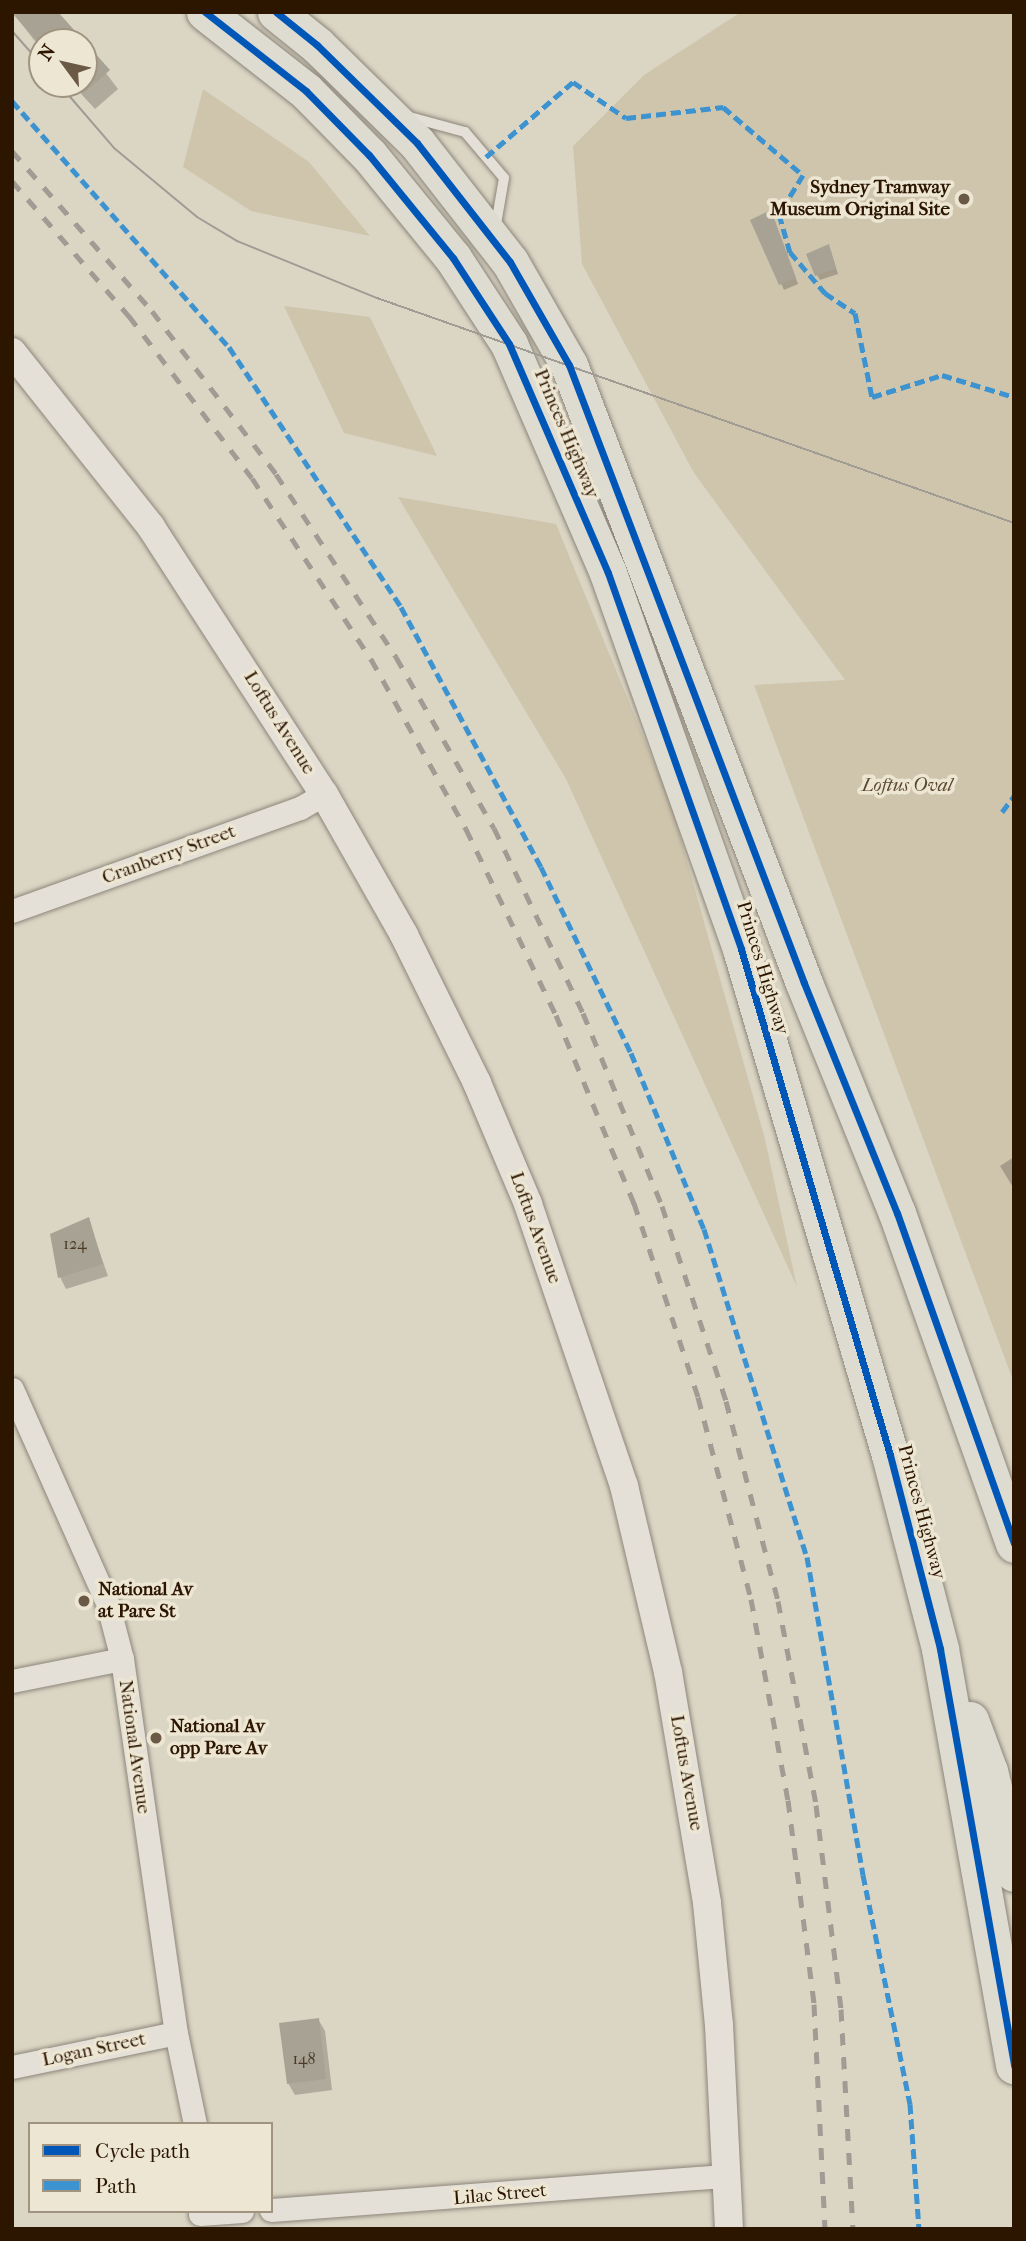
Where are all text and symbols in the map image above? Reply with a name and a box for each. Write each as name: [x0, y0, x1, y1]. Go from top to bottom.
north arrow: [28, 28, 98, 98]
text: N: [34, 41, 60, 65]
place label: Sydney Tramway Museum Original Site: [770, 177, 950, 221]
marker: Sydney Tramway Museum Original Site: [956, 191, 972, 207]
street label: Princes Highway: [528, 366, 604, 502]
street label: Loftus Avenue: [238, 667, 320, 779]
park label: Loftus Oval: [862, 775, 952, 797]
street label: Cranberry Street: [99, 820, 239, 890]
street label: Princes Highway: [731, 898, 793, 1038]
street label: Loftus Avenue: [504, 1169, 566, 1287]
house number: 124: [63, 1234, 87, 1254]
street label: Princes Highway: [892, 1442, 950, 1582]
place label: National Av at Pare St: [98, 1579, 193, 1623]
marker: National Av at Pare St: [76, 1593, 92, 1609]
street label: National Avenue: [113, 1679, 155, 1815]
street label: Loftus Avenue: [665, 1713, 707, 1833]
place label: National Av opp Pare Av: [170, 1716, 267, 1760]
marker: National Av opp Pare Av: [148, 1730, 164, 1746]
street label: Logan Street: [40, 2028, 148, 2072]
house number: 148: [292, 2049, 316, 2069]
legend: [28, 2122, 273, 2213]
text: Cycle path: [95, 2139, 190, 2163]
text: Path: [95, 2174, 136, 2198]
street label: Lilac Street: [452, 2180, 548, 2210]

